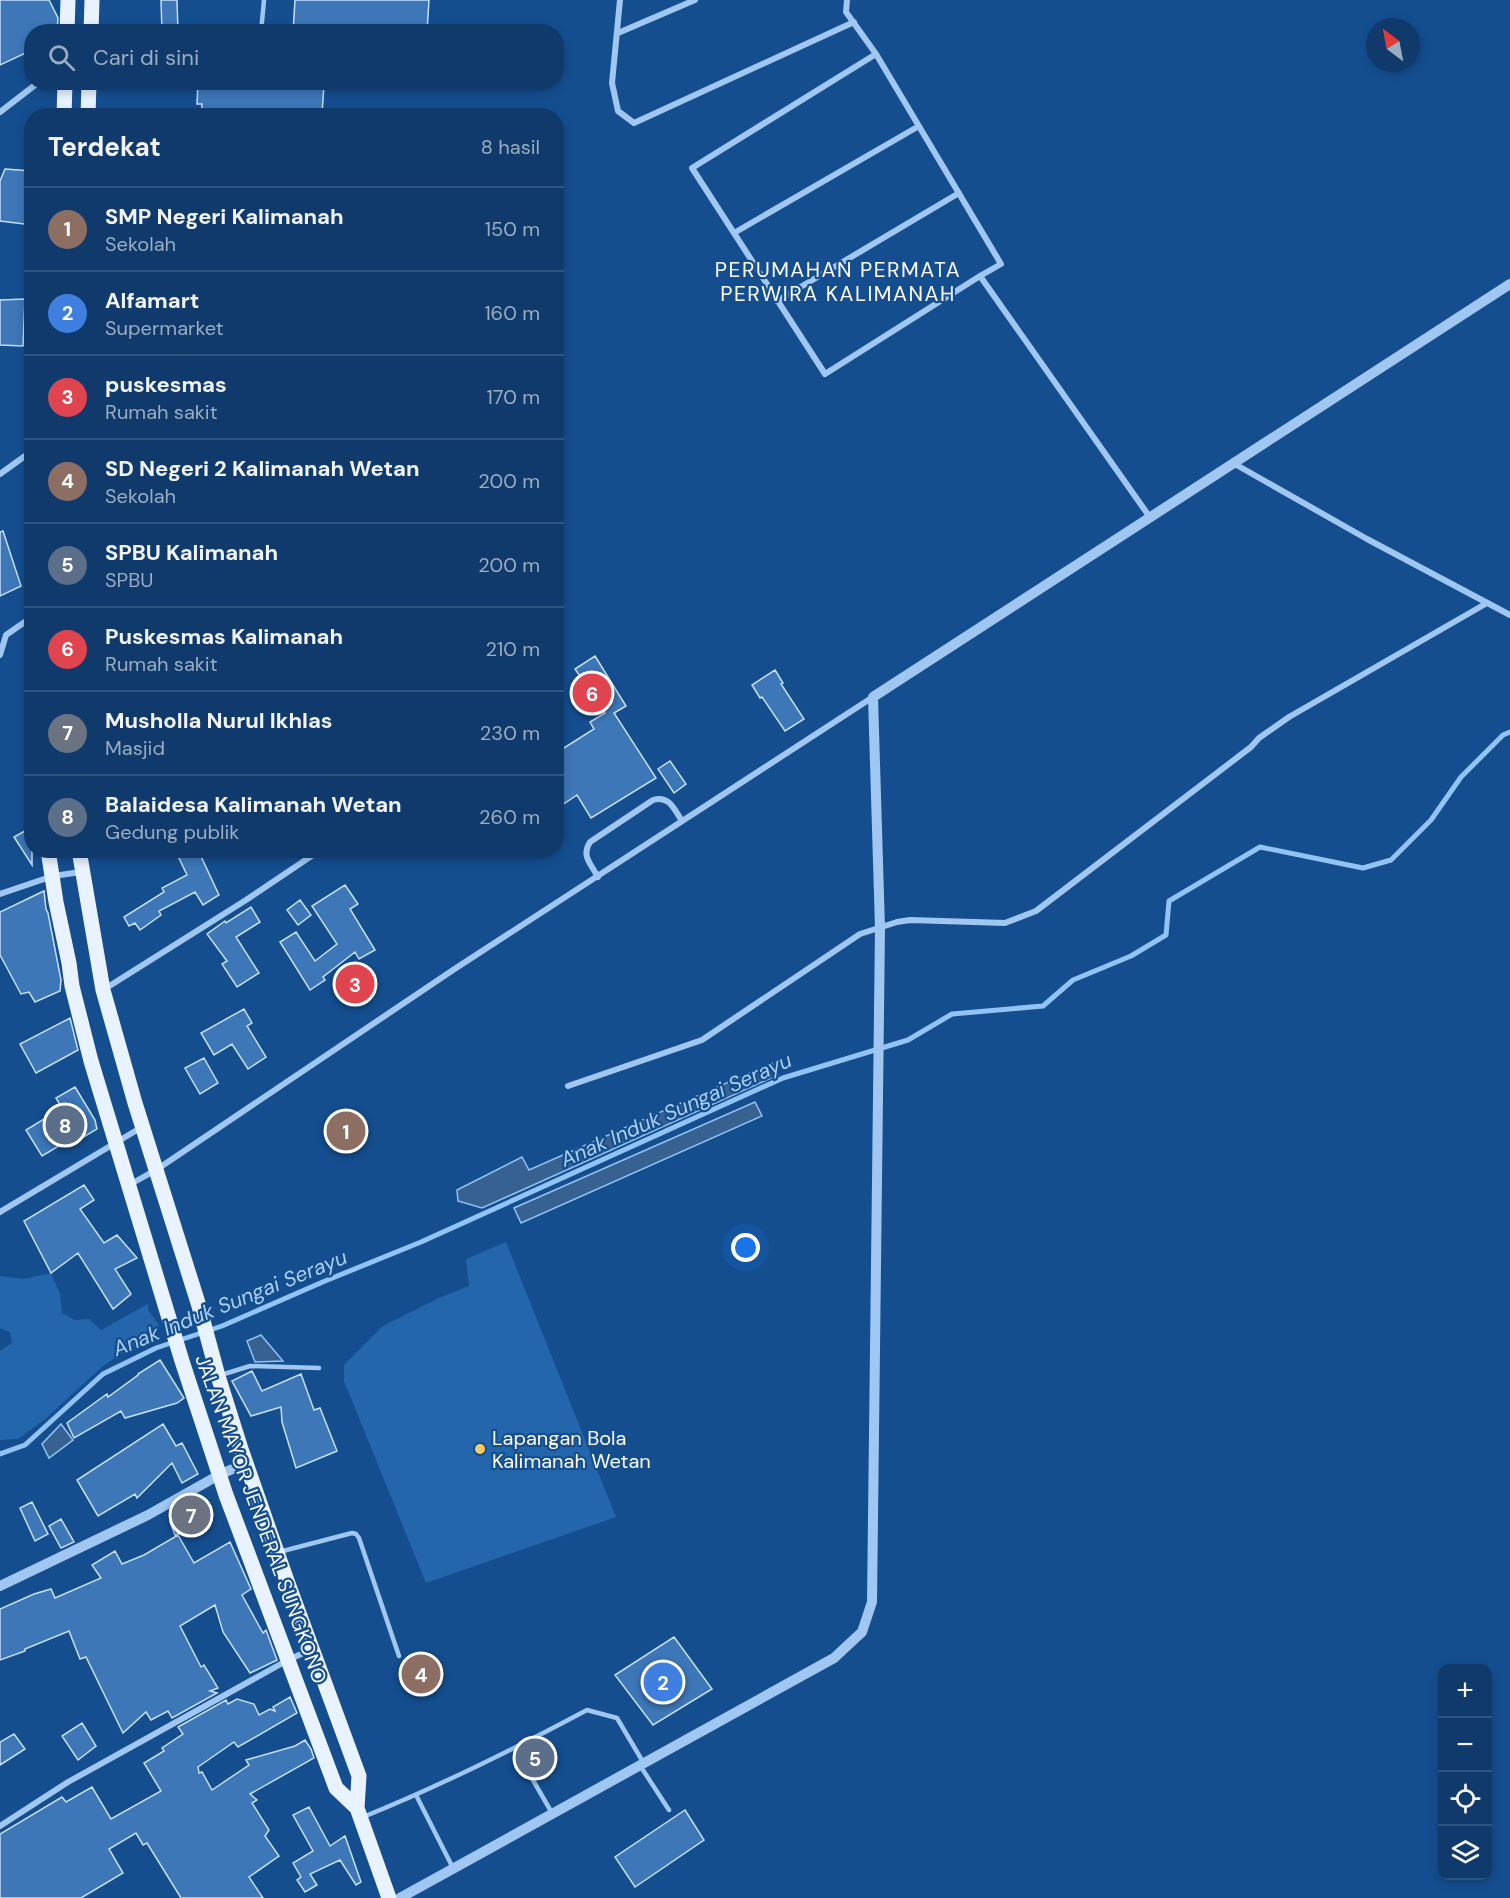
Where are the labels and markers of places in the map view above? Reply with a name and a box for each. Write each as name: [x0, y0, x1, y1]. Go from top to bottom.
pin: 6: [572, 670, 612, 716]
pin: 3: [336, 962, 374, 1006]
pin: 8: [46, 1102, 84, 1148]
pin: 1: [326, 1108, 366, 1154]
place label: Lapangan Bola Kalimanah Wetan: [492, 1425, 651, 1474]
marker: Lapangan Bola Kalimanah Wetan: [473, 1442, 487, 1456]
pin: 7: [172, 1492, 210, 1538]
pin: 4: [402, 1652, 440, 1696]
pin: 2: [644, 1660, 682, 1704]
pin: 5: [516, 1736, 554, 1780]

